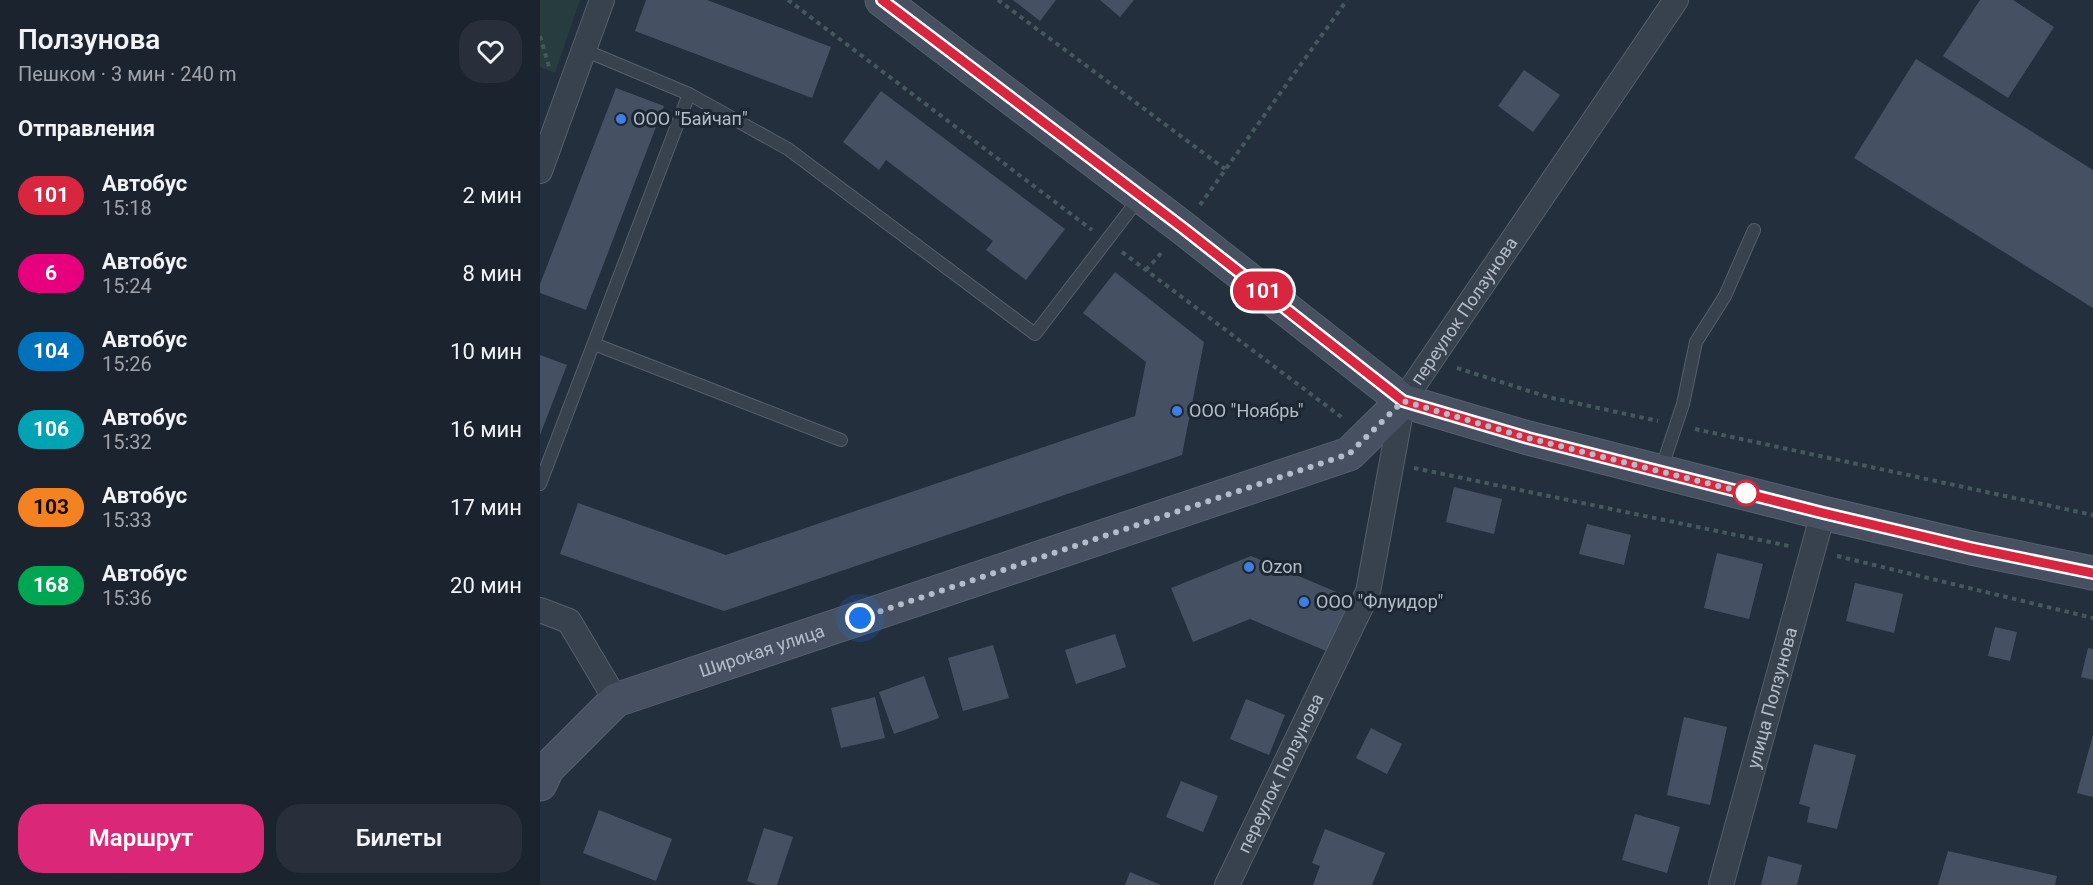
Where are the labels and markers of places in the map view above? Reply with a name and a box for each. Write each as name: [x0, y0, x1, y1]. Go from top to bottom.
place label: ООО "Байчап": [633, 108, 748, 129]
marker: ООО "Байчап": [614, 112, 628, 126]
place label: ООО "Ноябрь": [1189, 400, 1304, 421]
marker: ООО "Ноябрь": [1170, 404, 1184, 418]
unlabelled marker: [1733, 480, 1759, 506]
place label: Ozon: [1261, 556, 1302, 577]
marker: Ozon: [1242, 560, 1256, 574]
place label: ООО "Флуидор": [1316, 591, 1443, 612]
marker: ООО "Флуидор": [1297, 595, 1311, 609]

